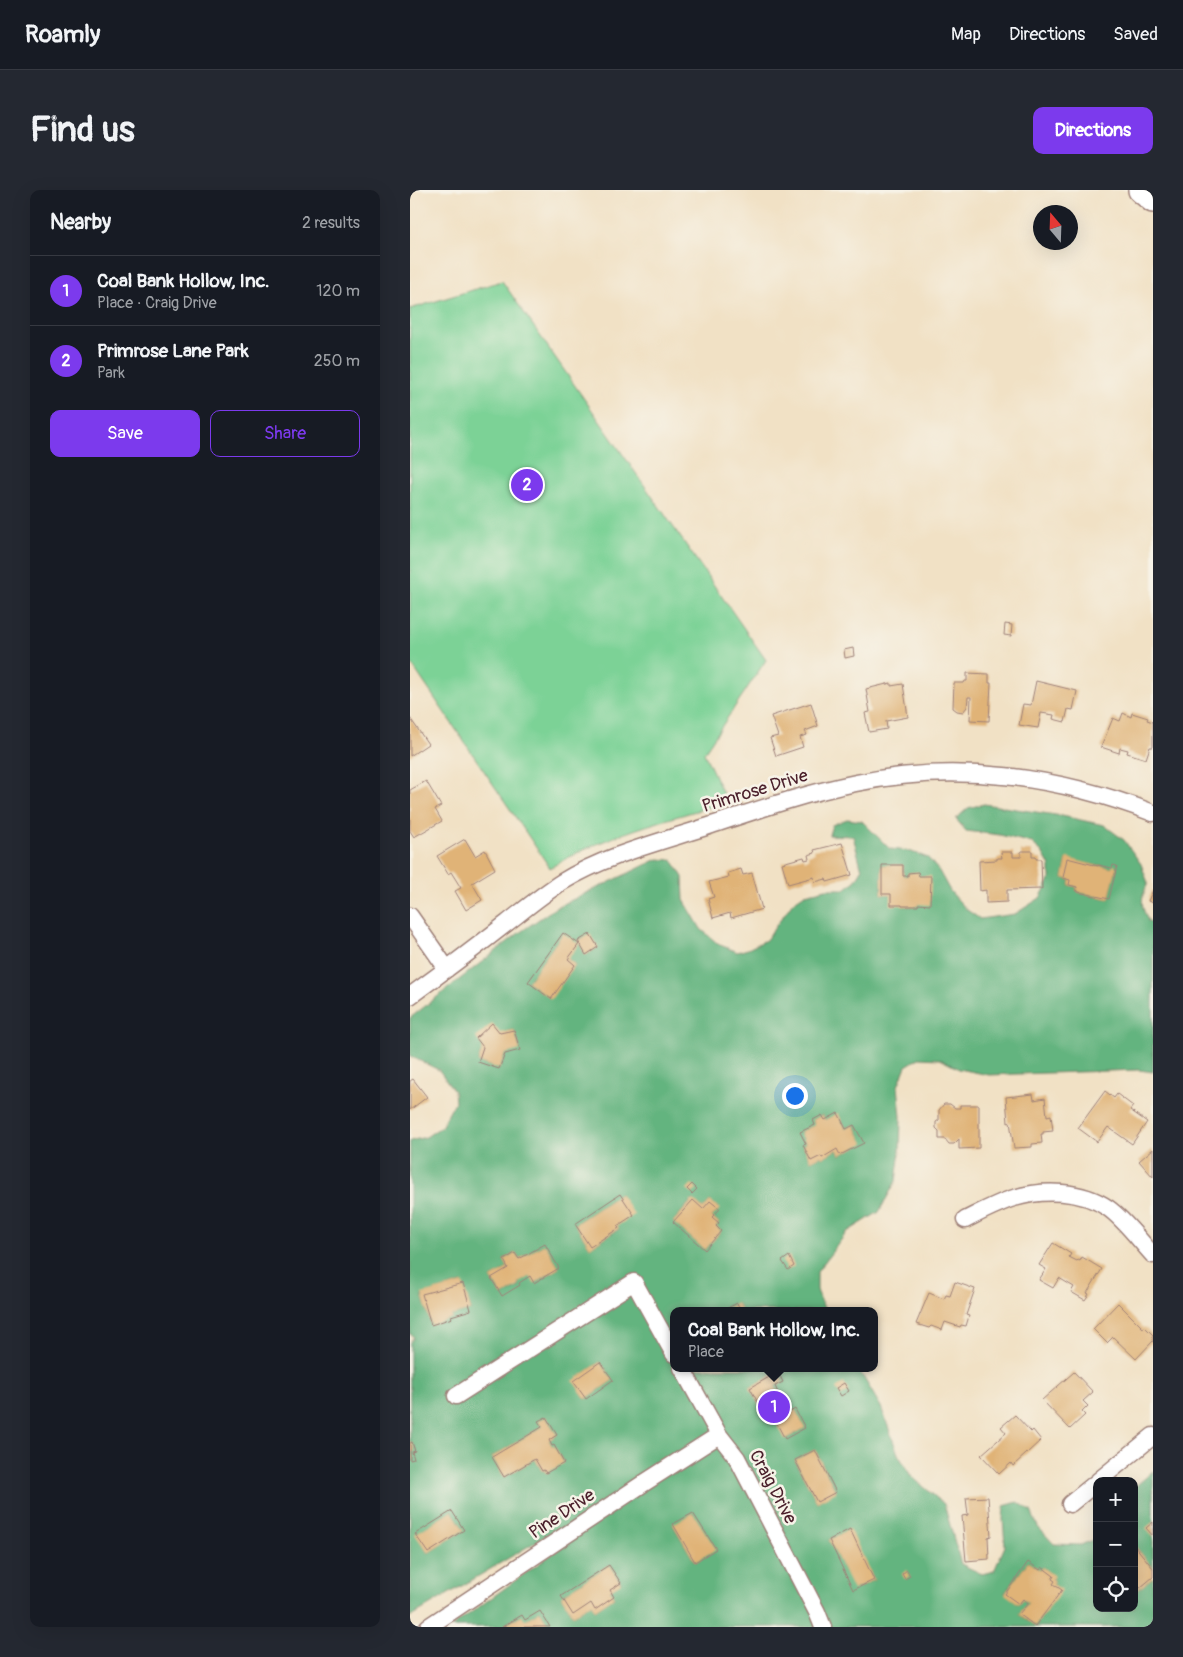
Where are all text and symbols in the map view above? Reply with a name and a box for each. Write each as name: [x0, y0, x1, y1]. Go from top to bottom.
text: Roamly: [25, 20, 100, 49]
text: Map: [951, 23, 981, 46]
text: Directions: [1009, 23, 1085, 46]
text: Saved: [1113, 23, 1158, 46]
button: Directions: [1033, 107, 1153, 154]
text: Find us: [30, 108, 135, 152]
north arrow: [1033, 205, 1078, 250]
text: Nearby: [50, 209, 111, 236]
text: 2 results: [302, 213, 360, 233]
text: Coal Bank Hollow, Inc.: [97, 269, 270, 293]
text: 1: [63, 281, 69, 301]
text: 120 m: [316, 281, 360, 301]
text: Place · Craig Drive: [97, 293, 217, 313]
text: Primrose Lane Park: [97, 339, 249, 363]
text: 2: [62, 351, 70, 371]
text: 250 m: [314, 351, 360, 371]
text: Park: [97, 363, 125, 383]
button: Save: [50, 410, 200, 457]
button: Share: [210, 410, 360, 457]
pin: 2: [511, 466, 543, 504]
street label: Primrose Drive: [699, 764, 811, 818]
your location: [782, 1083, 808, 1109]
popup: [670, 1307, 878, 1372]
text: Coal Bank Hollow, Inc.: [688, 1318, 860, 1342]
text: Place: [688, 1342, 724, 1362]
pin: 1: [758, 1388, 790, 1426]
street label: Craig Drive: [744, 1446, 802, 1528]
map controls: [1093, 1477, 1138, 1612]
button: +: [1093, 1477, 1138, 1522]
street label: Pine Drive: [525, 1484, 599, 1544]
button: −: [1093, 1522, 1138, 1567]
button: locate: [1093, 1567, 1138, 1612]

